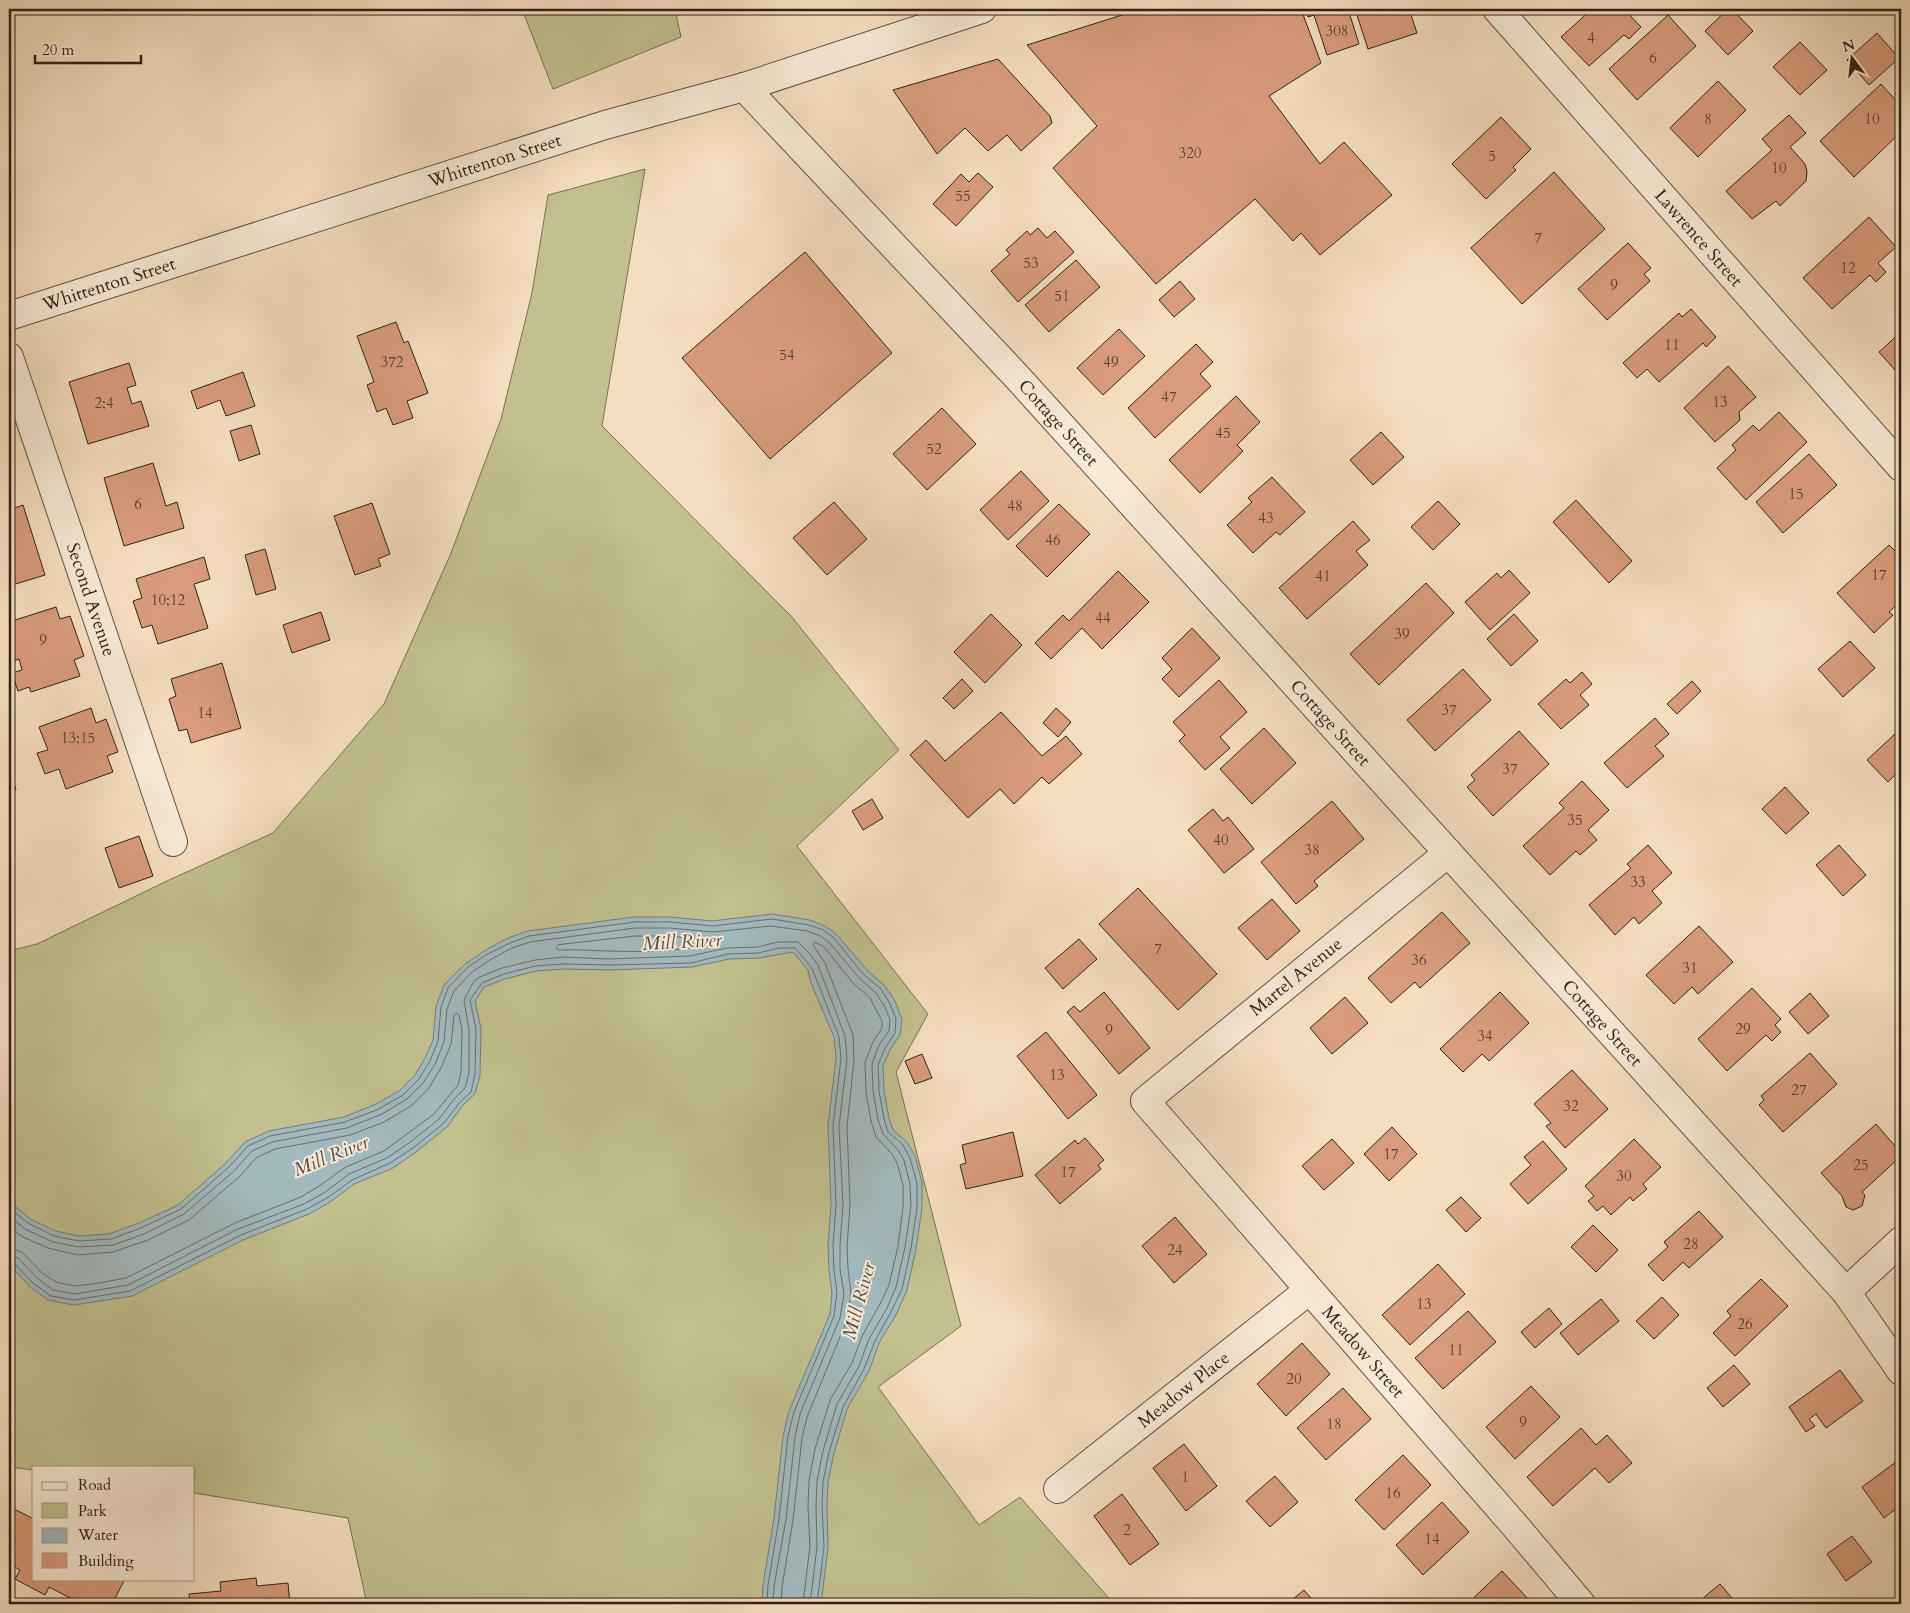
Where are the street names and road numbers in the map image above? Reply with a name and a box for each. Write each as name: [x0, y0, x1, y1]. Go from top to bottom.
street label: Whittenton Street: [424, 127, 565, 194]
street label: Lawrence Street: [1649, 183, 1749, 292]
street label: Whittenton Street: [38, 251, 179, 317]
street label: Cottage Street: [1013, 374, 1105, 472]
street label: Second Avenue: [60, 539, 122, 660]
street label: Cottage Street: [1284, 674, 1377, 772]
street label: Martel Avenue: [1244, 932, 1348, 1022]
street label: Cottage Street: [1556, 974, 1648, 1072]
street label: Meadow Street: [1316, 1300, 1411, 1403]
street label: Meadow Place: [1132, 1345, 1235, 1434]

